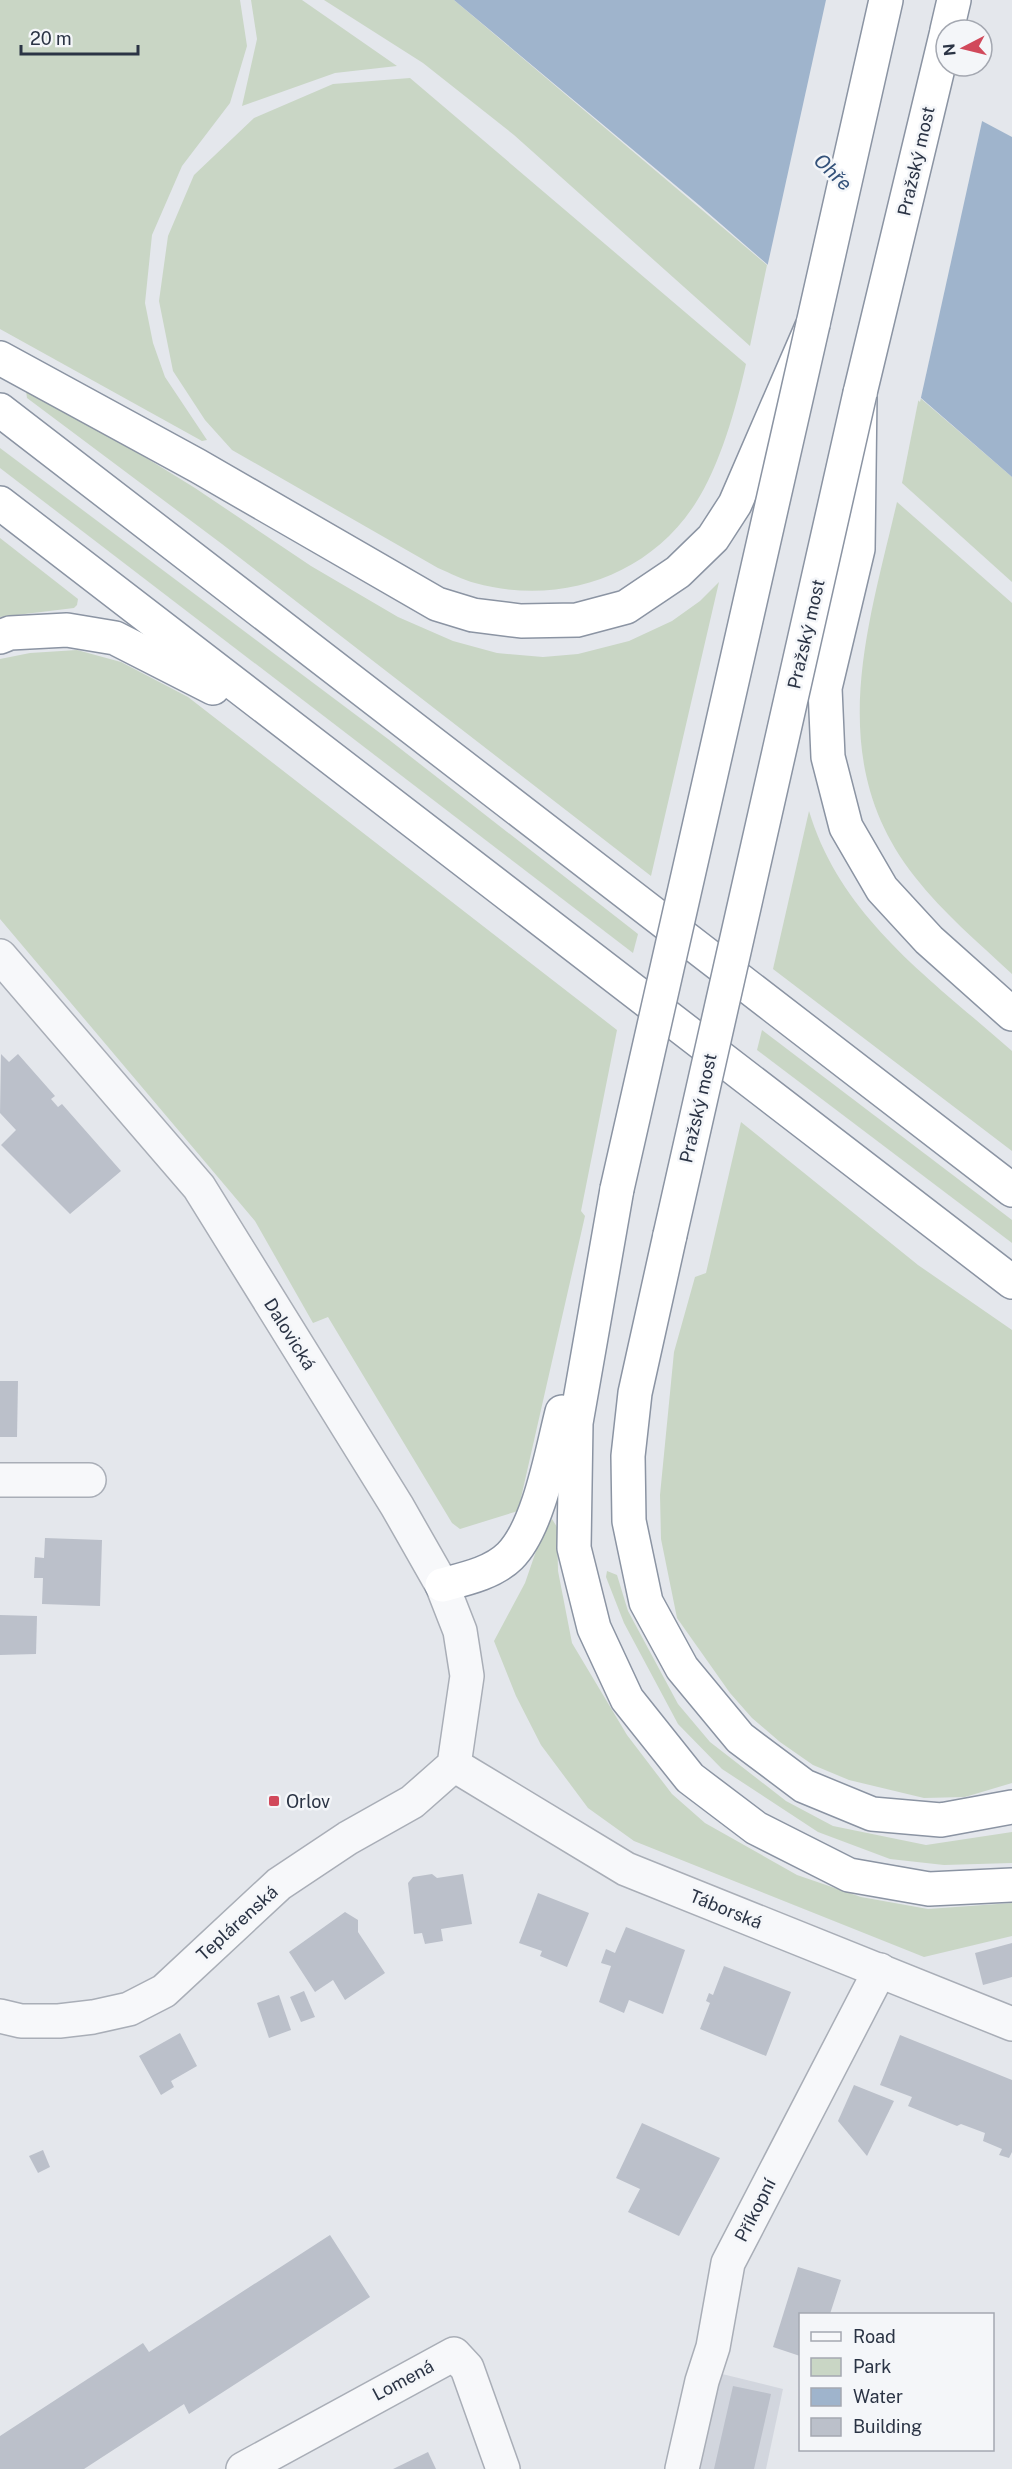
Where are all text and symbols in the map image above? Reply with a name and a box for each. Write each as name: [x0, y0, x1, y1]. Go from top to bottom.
scale bar: [21, 18, 138, 56]
north arrow: [934, 18, 994, 78]
text: 20 m: [30, 28, 72, 49]
text: N: [939, 42, 960, 57]
street label: Pražský most: [893, 104, 939, 218]
water label: Ohře: [809, 148, 857, 196]
street label: Pražský most: [783, 577, 829, 691]
street label: Pražský most: [675, 1051, 721, 1165]
street label: Dalovická: [260, 1294, 320, 1374]
place label: Orlov: [286, 1791, 330, 1812]
marker: Orlov: [267, 1794, 281, 1808]
street label: Teplárenská: [192, 1881, 282, 1965]
street label: Táborská: [687, 1885, 765, 1933]
street label: Příkopní: [730, 2174, 780, 2245]
legend: [799, 2313, 994, 2451]
text: Road: [853, 2326, 896, 2347]
street label: Lomená: [369, 2355, 437, 2405]
text: Park: [853, 2356, 891, 2377]
text: Water: [853, 2386, 903, 2407]
text: Building: [853, 2416, 922, 2437]

